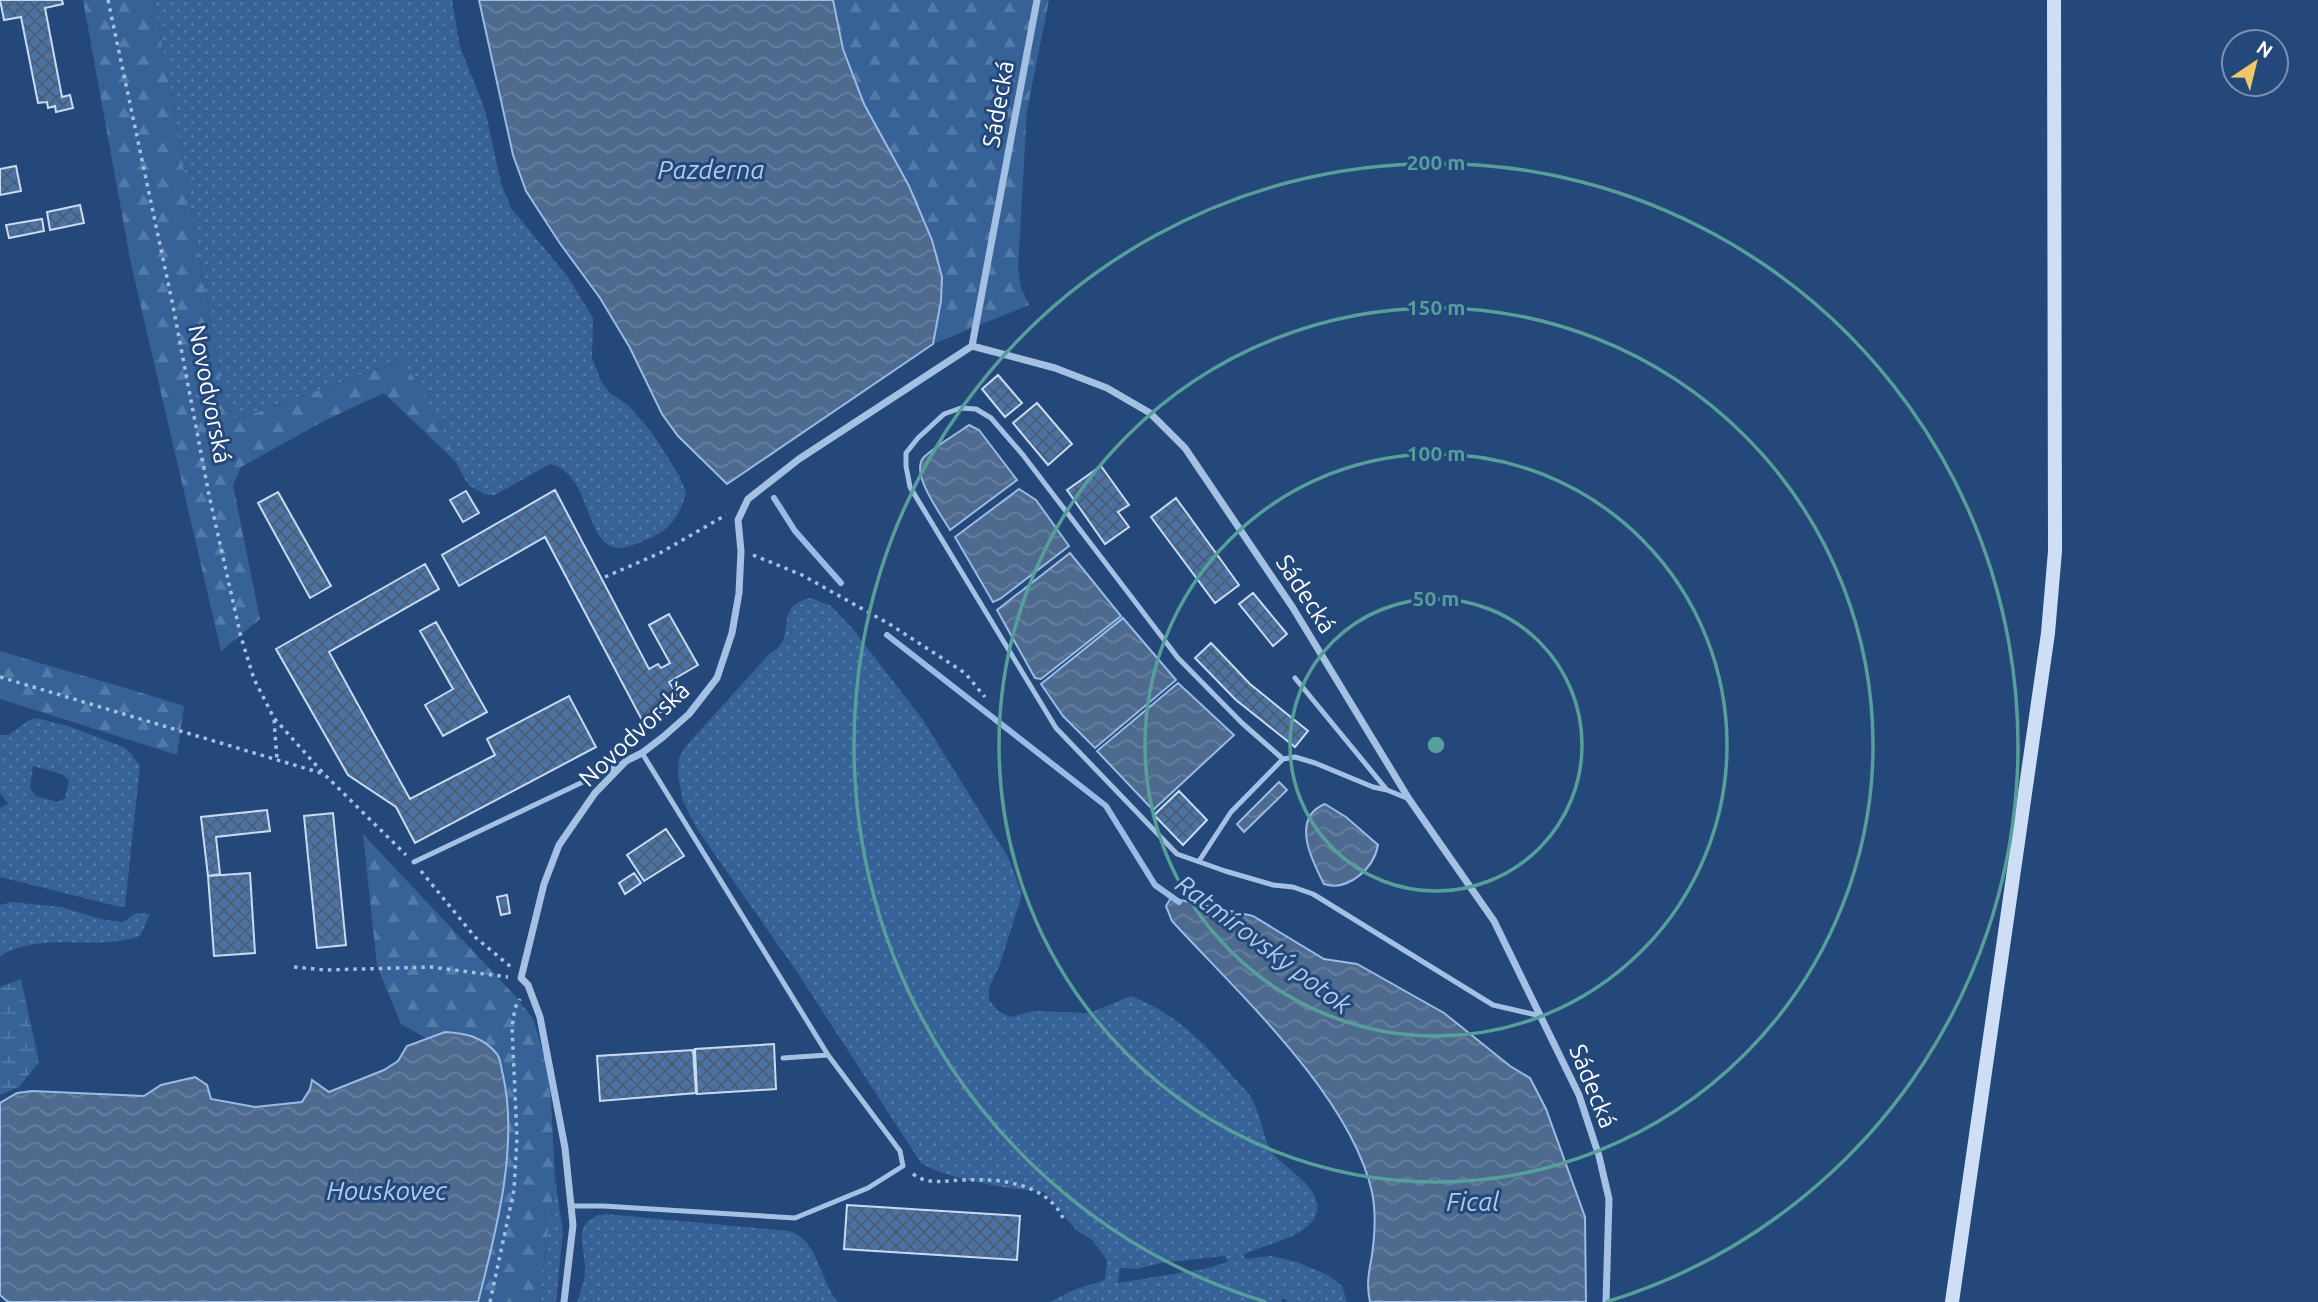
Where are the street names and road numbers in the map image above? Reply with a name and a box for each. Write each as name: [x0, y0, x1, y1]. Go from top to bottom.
street label: Sádecká: [977, 58, 1019, 150]
street label: Novodvorská: [183, 322, 237, 466]
street label: Sádecká: [1271, 550, 1341, 638]
street label: Novodvorská: [573, 676, 695, 792]
street label: Sádecká: [1564, 1040, 1622, 1132]

